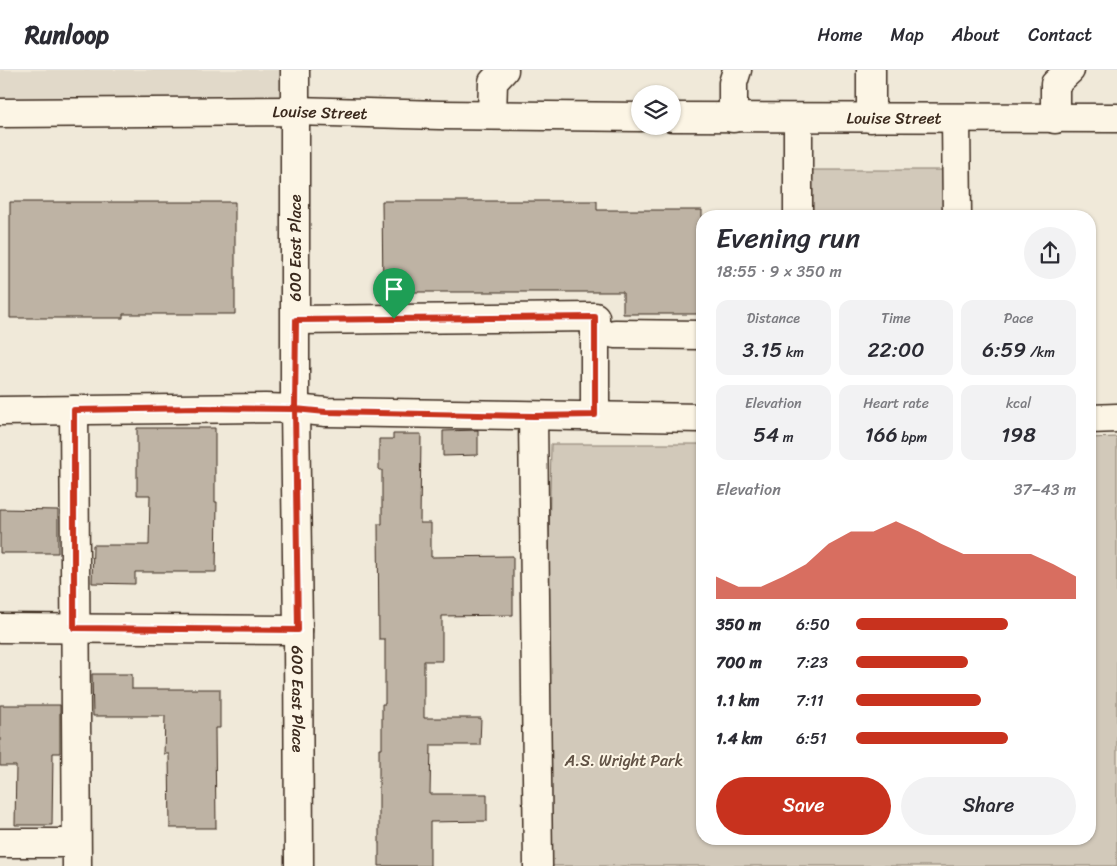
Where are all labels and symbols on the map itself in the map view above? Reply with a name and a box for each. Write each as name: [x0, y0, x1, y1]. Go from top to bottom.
street label: Louise Street: [272, 96, 368, 127]
street label: Louise Street: [847, 103, 941, 132]
street label: 600 East Place: [281, 194, 310, 301]
pin: [373, 268, 415, 319]
street label: 600 East Place: [284, 645, 313, 753]
park label: A.S. Wright Park: [564, 746, 683, 775]

